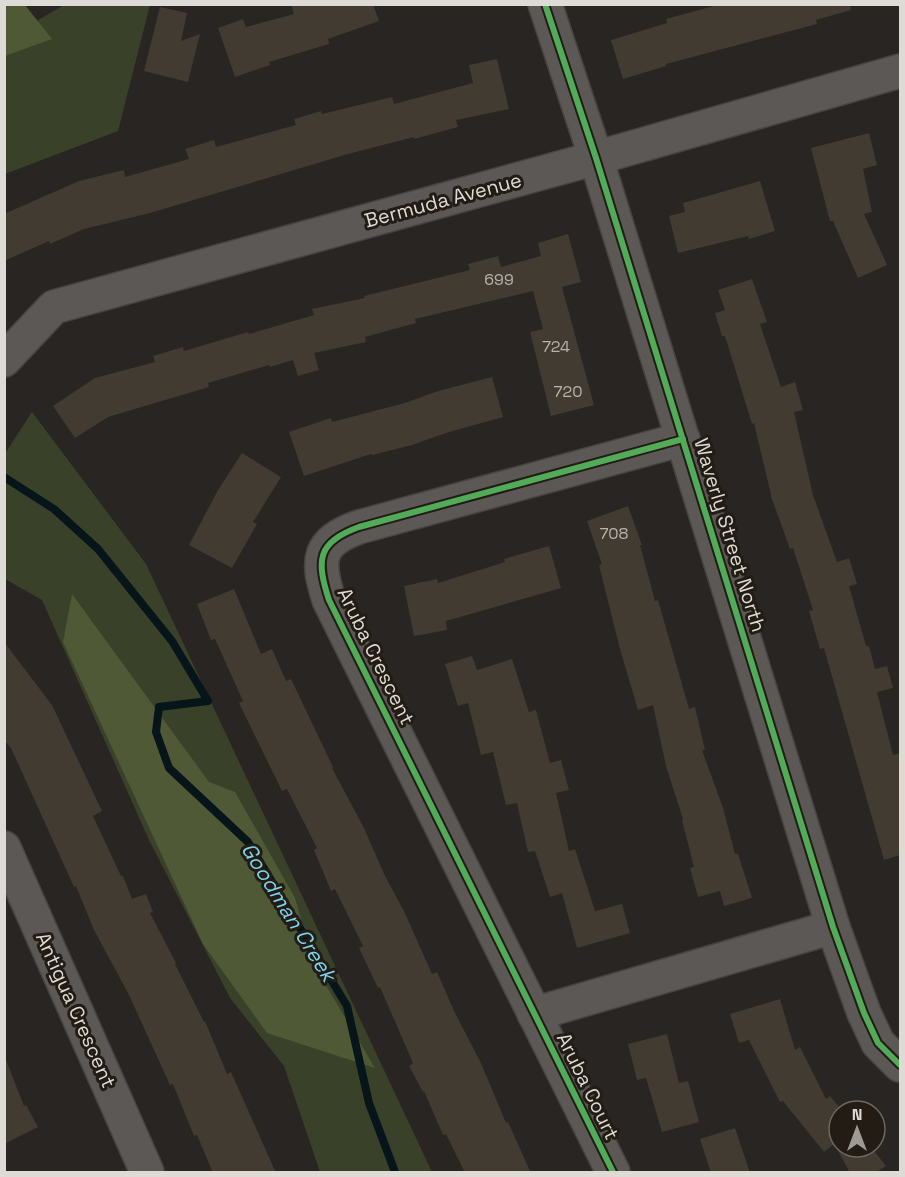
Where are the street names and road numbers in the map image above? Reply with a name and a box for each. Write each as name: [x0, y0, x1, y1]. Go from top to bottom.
street label: Bermuda Avenue: [362, 167, 524, 233]
street label: Waverly Street North: [688, 435, 772, 635]
street label: Aruba Crescent: [332, 583, 420, 729]
street label: Antigua Crescent: [30, 928, 122, 1092]
street label: Aruba Court: [551, 1028, 625, 1144]

